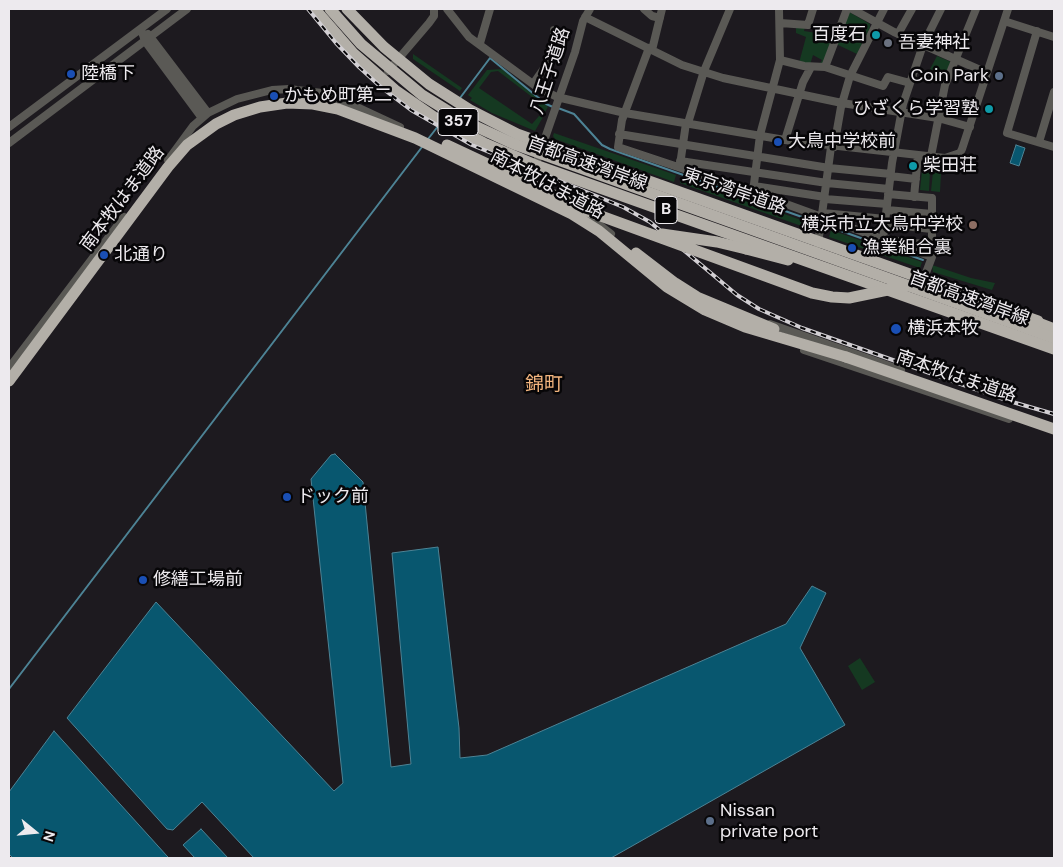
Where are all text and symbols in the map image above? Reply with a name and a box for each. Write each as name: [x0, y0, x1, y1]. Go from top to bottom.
place label: 百度石: [812, 24, 866, 46]
street label: 八王子道路: [527, 25, 575, 117]
marker: 百度石: [870, 29, 882, 41]
place label: 吾妻神社: [898, 32, 970, 54]
marker: 吾妻神社: [882, 37, 894, 49]
place label: 陸橋下: [81, 63, 135, 85]
place label: Coin Park: [910, 65, 989, 87]
marker: 陸橋下: [65, 68, 77, 80]
marker: Coin Park: [993, 70, 1005, 82]
place label: かもめ町第二: [284, 85, 392, 107]
marker: かもめ町第二: [268, 90, 280, 102]
place label: ひざくら学習塾: [853, 98, 979, 120]
marker: ひざくら学習塾: [983, 103, 995, 115]
road number: 357: [438, 108, 478, 136]
place label: 大鳥中学校前: [788, 131, 896, 153]
street label: 首都高速湾岸線: [524, 132, 650, 196]
marker: 大鳥中学校前: [772, 136, 784, 148]
street label: 南本牧はま道路: [76, 142, 170, 256]
street label: 南本牧はま道路: [486, 146, 608, 224]
place label: 柴田荘: [923, 155, 977, 177]
marker: 柴田荘: [907, 160, 919, 172]
street label: 東京湾岸道路: [679, 164, 789, 220]
road number: B: [655, 196, 677, 224]
place label: 横浜市立大鳥中学校: [801, 214, 963, 236]
marker: 横浜市立大鳥中学校: [967, 219, 979, 231]
place label: 漁業組合裏: [862, 237, 952, 259]
marker: 漁業組合裏: [846, 242, 858, 254]
place label: 北通り: [114, 244, 168, 266]
marker: 北通り: [98, 249, 110, 261]
street label: 首都高速湾岸線: [906, 267, 1032, 331]
place label: 横浜本牧: [907, 318, 979, 340]
marker: 横浜本牧: [889, 322, 903, 336]
street label: 南本牧はま道路: [893, 346, 1019, 408]
district label: 錦町: [525, 374, 563, 396]
place label: ドック前: [297, 486, 369, 508]
marker: ドック前: [281, 491, 293, 503]
place label: 修繕工場前: [153, 569, 243, 591]
marker: 修繕工場前: [137, 574, 149, 586]
place label: Nissan private port: [720, 800, 818, 842]
north arrow: [10, 807, 60, 857]
marker: Nissan private port: [704, 815, 716, 827]
text: N: [39, 829, 59, 844]

